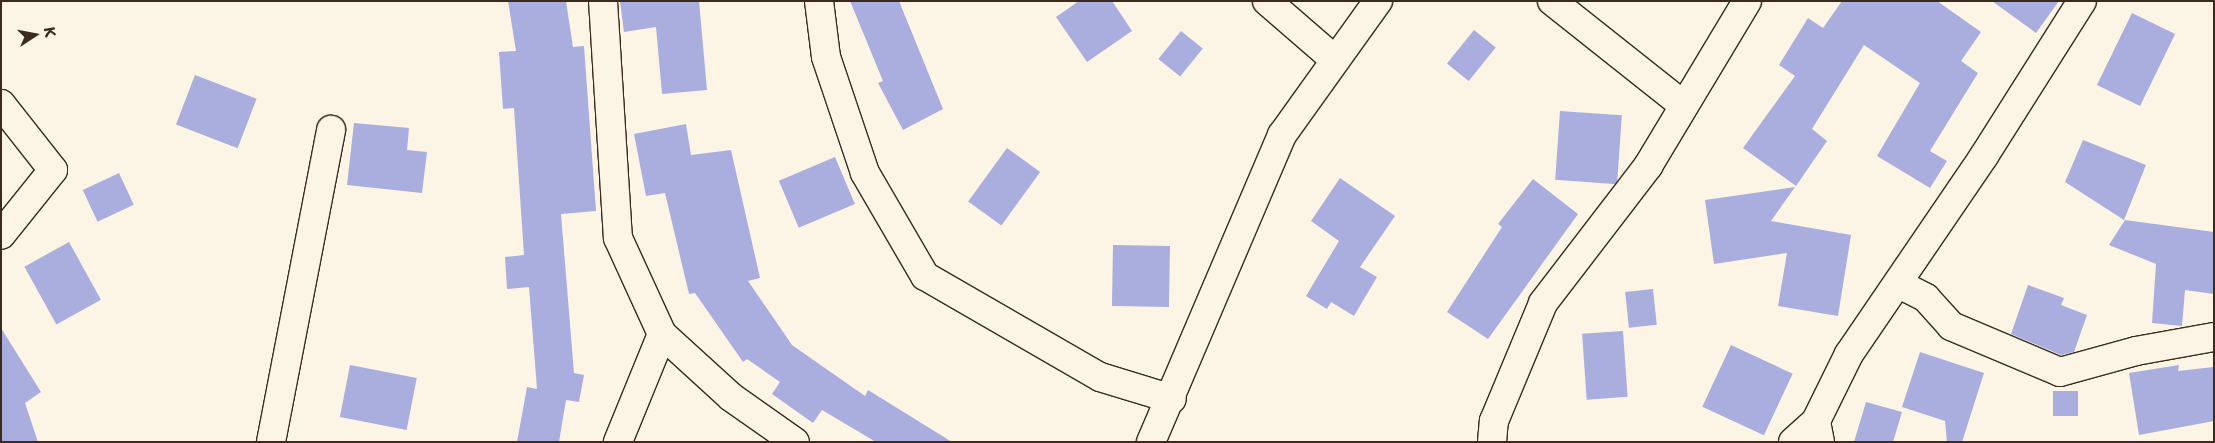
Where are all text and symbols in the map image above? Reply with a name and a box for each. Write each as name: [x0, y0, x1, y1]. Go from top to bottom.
north arrow: [10, 10, 60, 60]
text: K: [39, 25, 62, 39]

